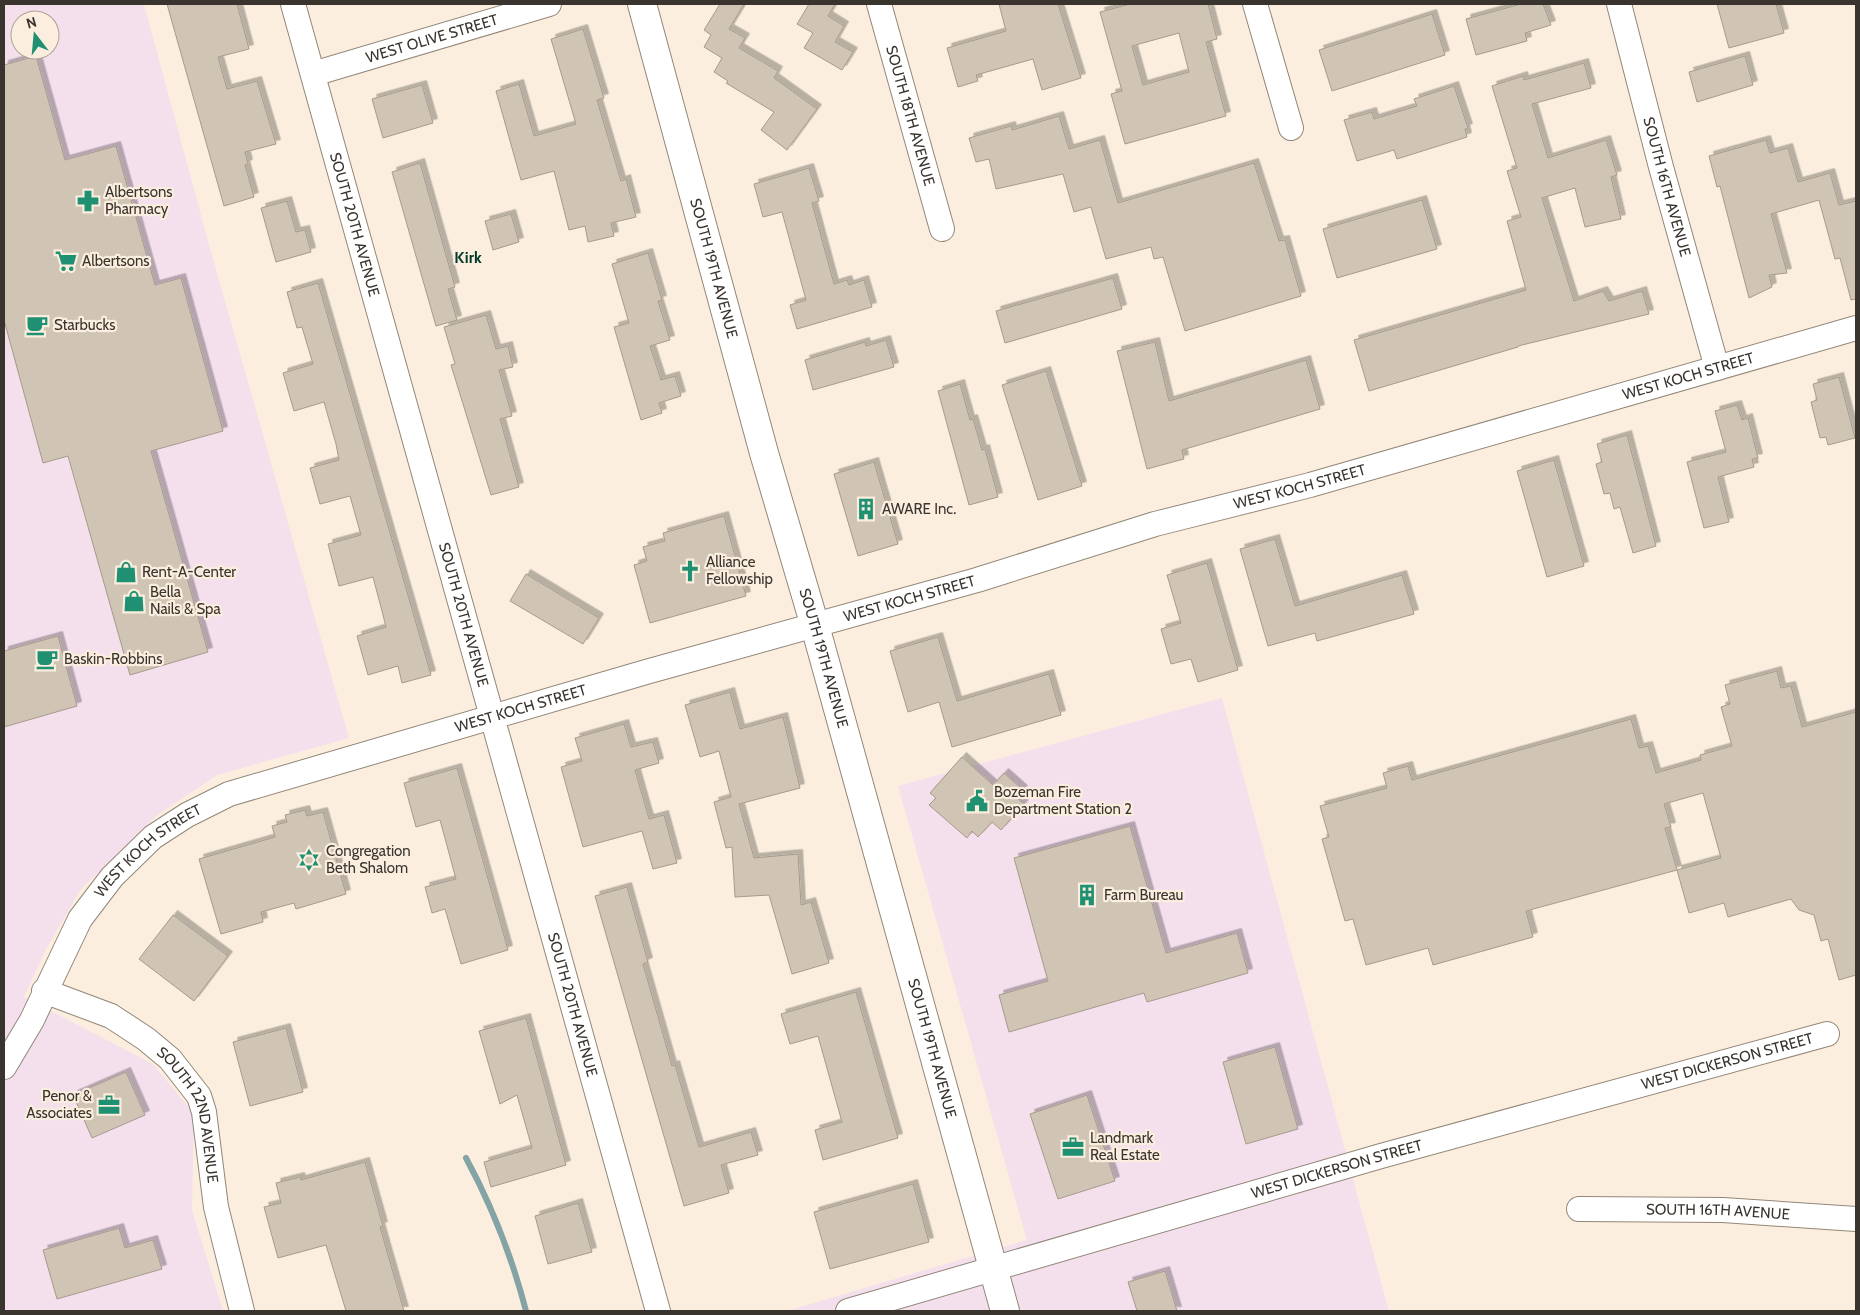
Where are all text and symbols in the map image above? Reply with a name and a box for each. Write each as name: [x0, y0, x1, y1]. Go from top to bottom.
north arrow: [10, 10, 60, 60]
street label: WEST OLIVE STREET: [364, 11, 500, 67]
text: N: [24, 12, 39, 33]
street label: SOUTH 18TH AVENUE: [882, 44, 938, 188]
street label: SOUTH 16TH AVENUE: [1639, 115, 1695, 259]
street label: SOUTH 20TH AVENUE: [326, 150, 383, 299]
place label: Albertsons Pharmacy: [105, 183, 173, 218]
pharmacy icon: Albertsons Pharmacy: [75, 188, 101, 214]
street label: SOUTH 19TH AVENUE: [686, 196, 741, 340]
supermarket icon: Albertsons: [53, 248, 79, 274]
district label: Kirk: [454, 248, 482, 267]
place label: Albertsons: [82, 252, 150, 270]
cafe icon: Starbucks: [24, 312, 50, 338]
place label: Starbucks: [54, 316, 115, 334]
street label: WEST KOCH STREET: [1620, 349, 1756, 404]
street label: WEST KOCH STREET: [1232, 460, 1368, 513]
building icon: AWARE Inc.: [853, 496, 879, 522]
place label: AWARE Inc.: [882, 500, 956, 518]
street label: SOUTH 20TH AVENUE: [435, 540, 492, 689]
place label: Alliance Fellowship: [706, 553, 773, 588]
church icon: Alliance Fellowship: [677, 558, 703, 584]
shop icon: Rent-A-Center: [113, 559, 139, 585]
place label: Rent-A-Center: [142, 563, 236, 581]
street label: WEST KOCH STREET: [842, 572, 977, 626]
place label: Bella Nails & Spa: [150, 583, 221, 618]
street label: SOUTH 19TH AVENUE: [795, 586, 852, 730]
shop icon: Bella Nails & Spa: [121, 588, 147, 614]
cafe icon: Baskin-Robbins: [34, 646, 60, 672]
place label: Baskin-Robbins: [64, 650, 162, 668]
street label: WEST KOCH STREET: [453, 681, 588, 736]
place label: Bozeman Fire Department Station 2: [994, 783, 1132, 818]
public building icon: Bozeman Fire Department Station 2: [964, 788, 990, 814]
street label: WEST KOCH STREET: [91, 800, 204, 901]
place label: Congregation Beth Shalom: [326, 842, 411, 877]
synagogue icon: Congregation Beth Shalom: [296, 847, 322, 873]
building icon: Farm Bureau: [1074, 882, 1100, 908]
place label: Farm Bureau: [1104, 886, 1183, 904]
street label: SOUTH 20TH AVENUE: [544, 931, 601, 1079]
street label: SOUTH 19TH AVENUE: [904, 976, 960, 1120]
street label: WEST DICKERSON STREET: [1639, 1029, 1815, 1093]
street label: SOUTH 22ND AVENUE: [153, 1043, 222, 1184]
place label: Penor & Associates: [26, 1087, 92, 1122]
office icon: Penor & Associates: [96, 1092, 122, 1118]
place label: Landmark Real Estate: [1090, 1129, 1160, 1164]
office icon: Landmark Real Estate: [1060, 1134, 1086, 1160]
street label: WEST DICKERSON STREET: [1249, 1136, 1424, 1202]
street label: SOUTH 16TH AVENUE: [1646, 1200, 1790, 1224]

